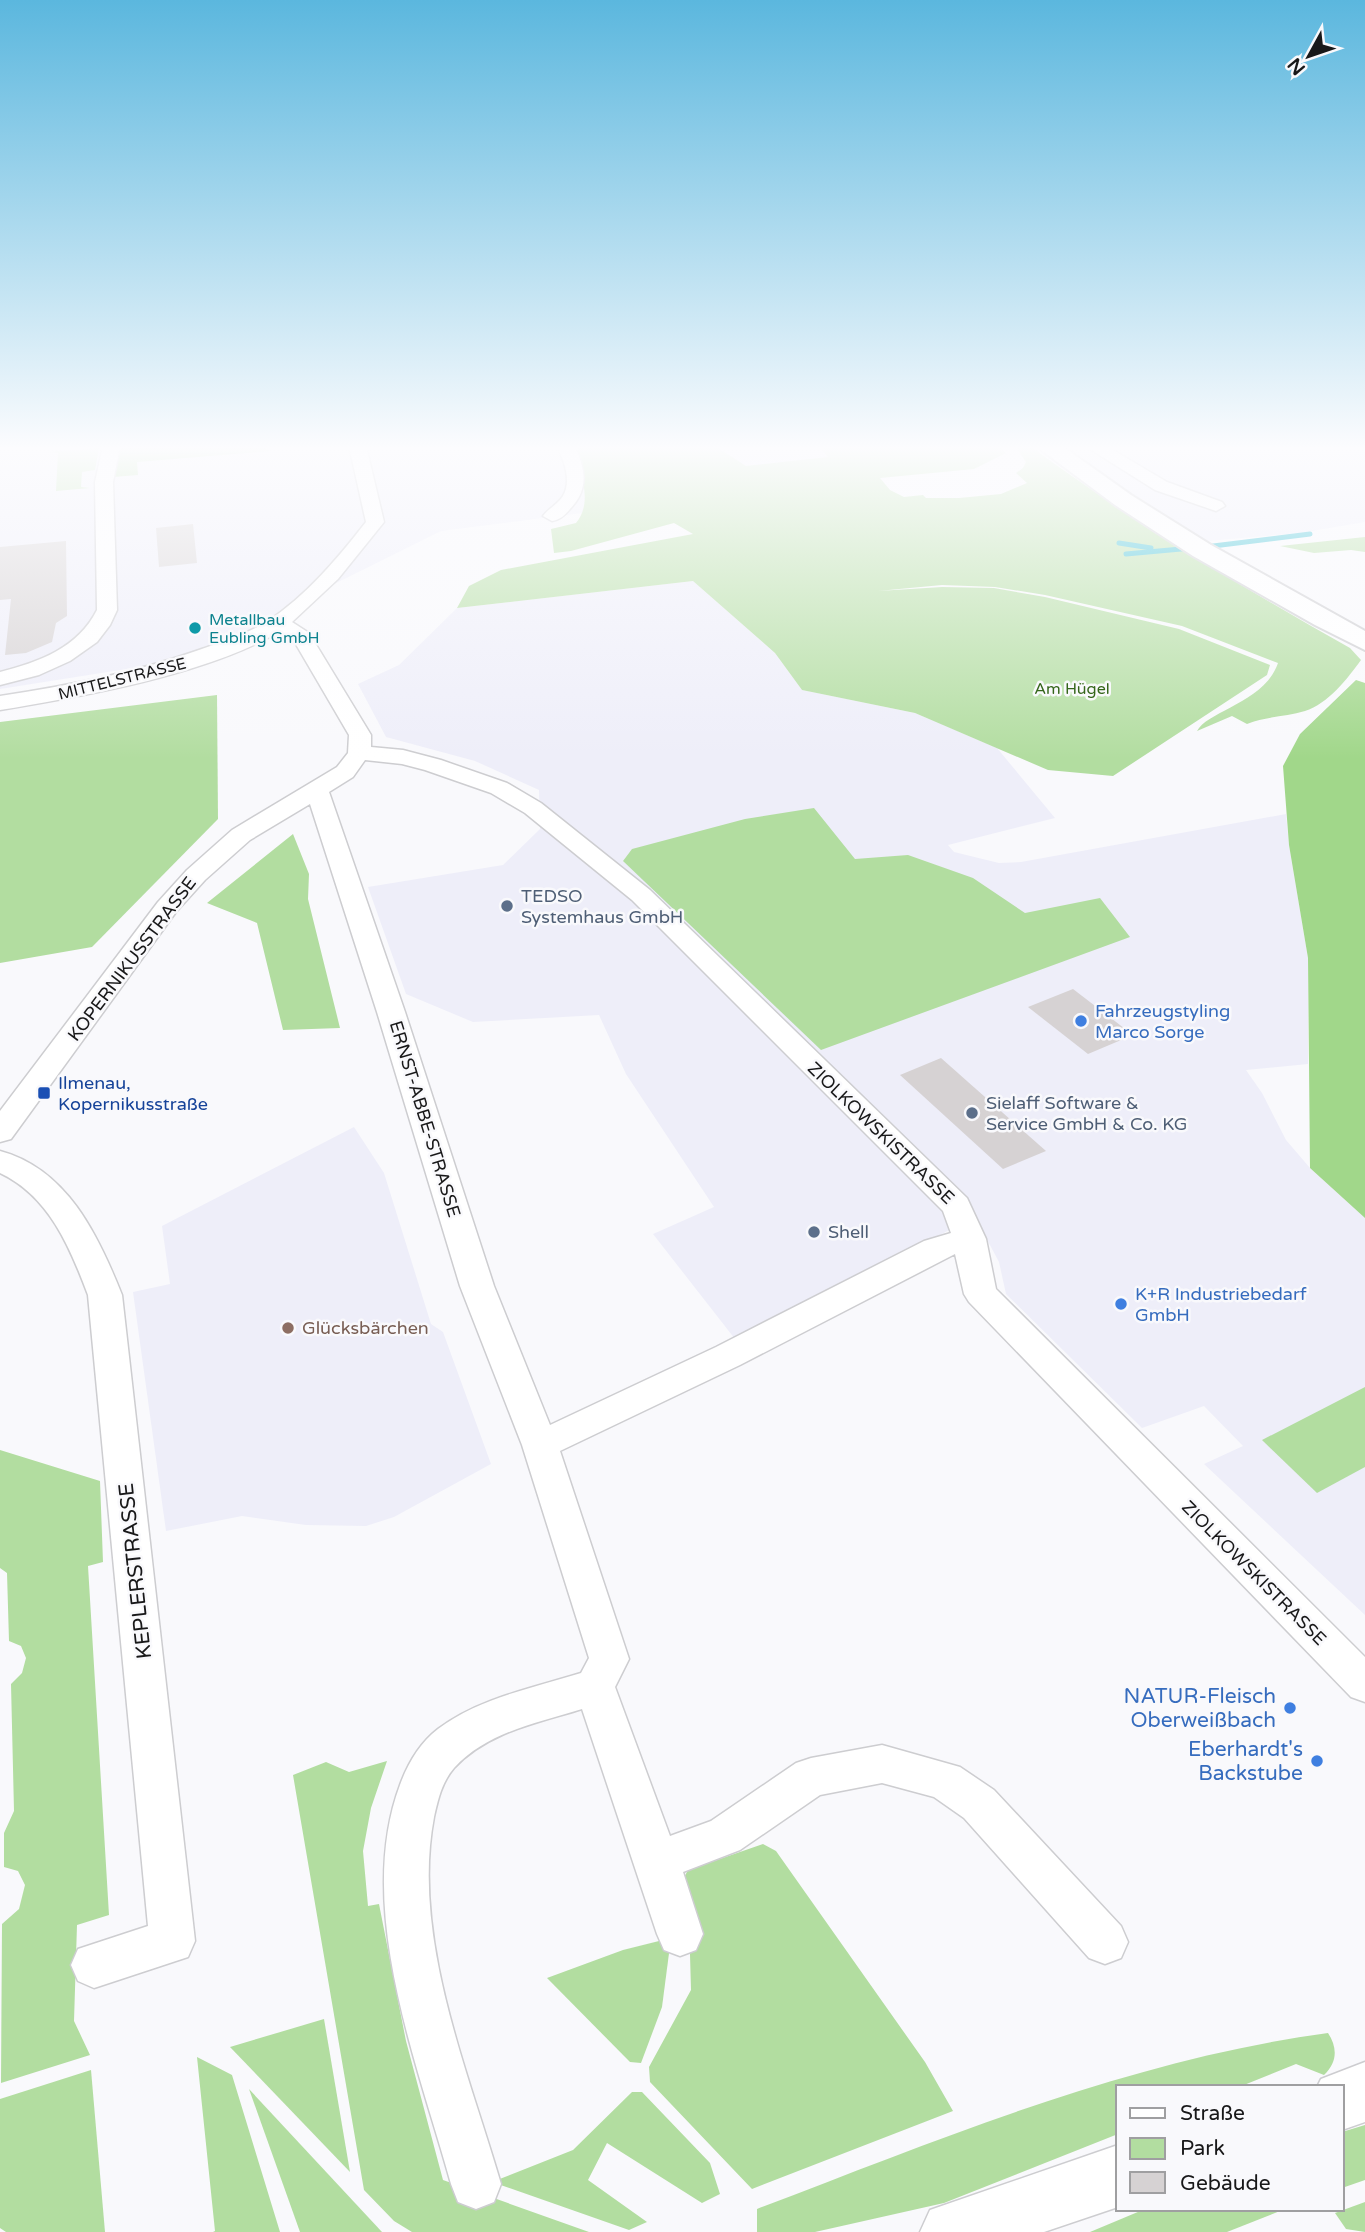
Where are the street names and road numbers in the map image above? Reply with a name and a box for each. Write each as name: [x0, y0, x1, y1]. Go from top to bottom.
street label: MITTELSTRASSE: [56, 653, 188, 705]
street label: KOPERNIKUSSTRASSE: [63, 872, 201, 1046]
street label: ERNST-ABBE-STRASSE: [385, 1018, 465, 1220]
street label: ZIOLKOWSKISTRASSE: [803, 1057, 959, 1209]
street label: KEPLERSTRASSE: [114, 1482, 157, 1660]
street label: ZIOLKOWSKISTRASSE: [1177, 1496, 1331, 1650]

